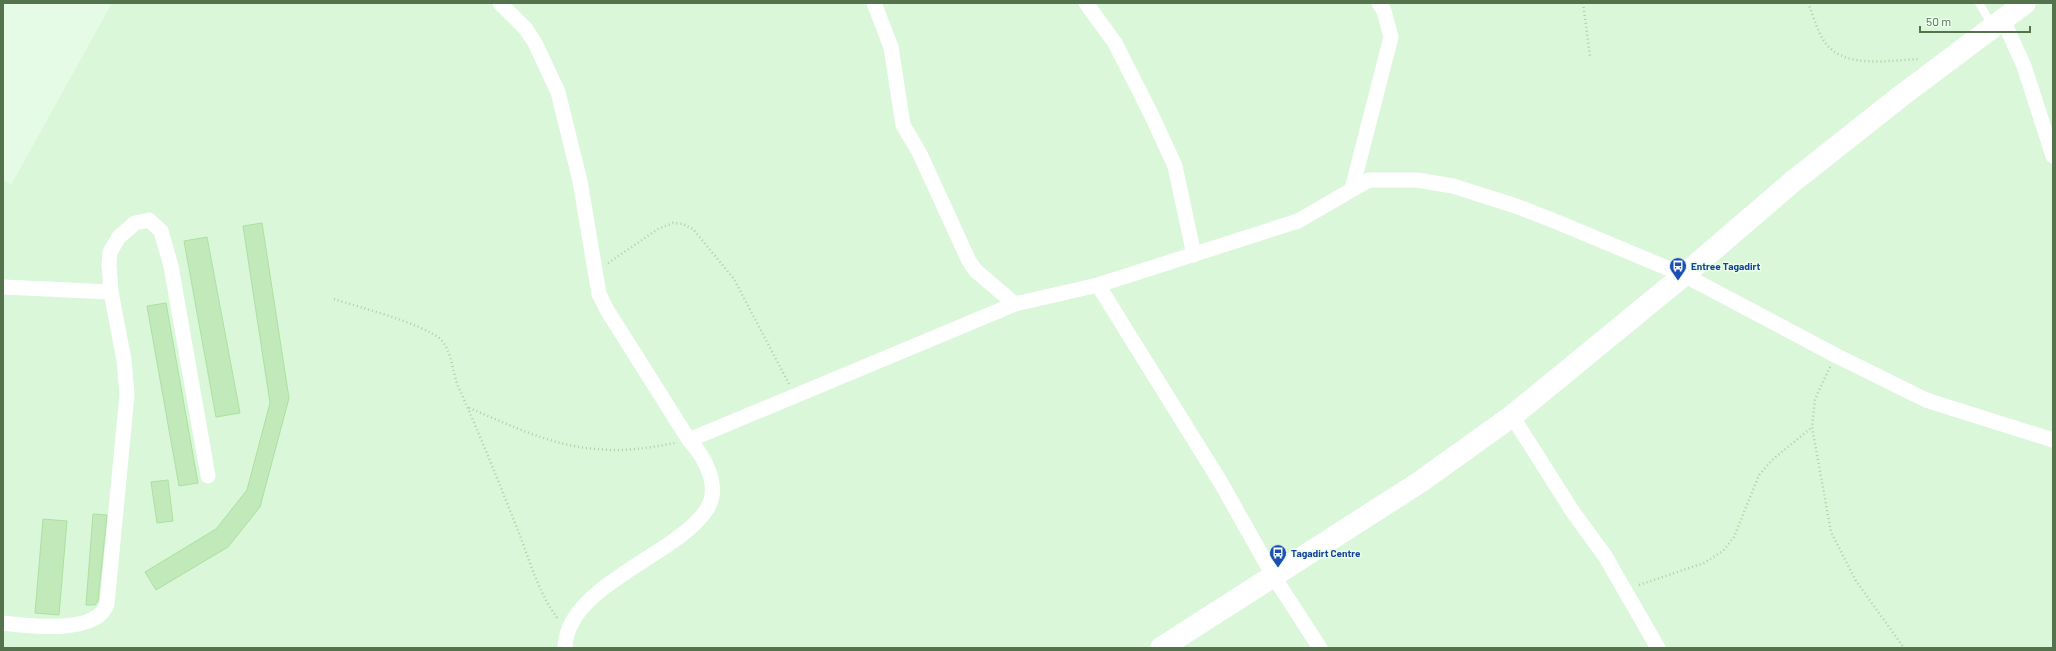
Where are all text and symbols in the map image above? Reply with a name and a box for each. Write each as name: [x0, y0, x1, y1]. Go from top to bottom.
scale bar: [1920, 8, 2030, 34]
text: 50 m: [1926, 14, 1951, 28]
bus stop icon: Entree Tagadirt: [1668, 256, 1688, 281]
place label: Entree Tagadirt: [1691, 260, 1760, 272]
bus stop icon: Tagadirt Centre: [1268, 543, 1288, 568]
place label: Tagadirt Centre: [1291, 547, 1361, 559]

